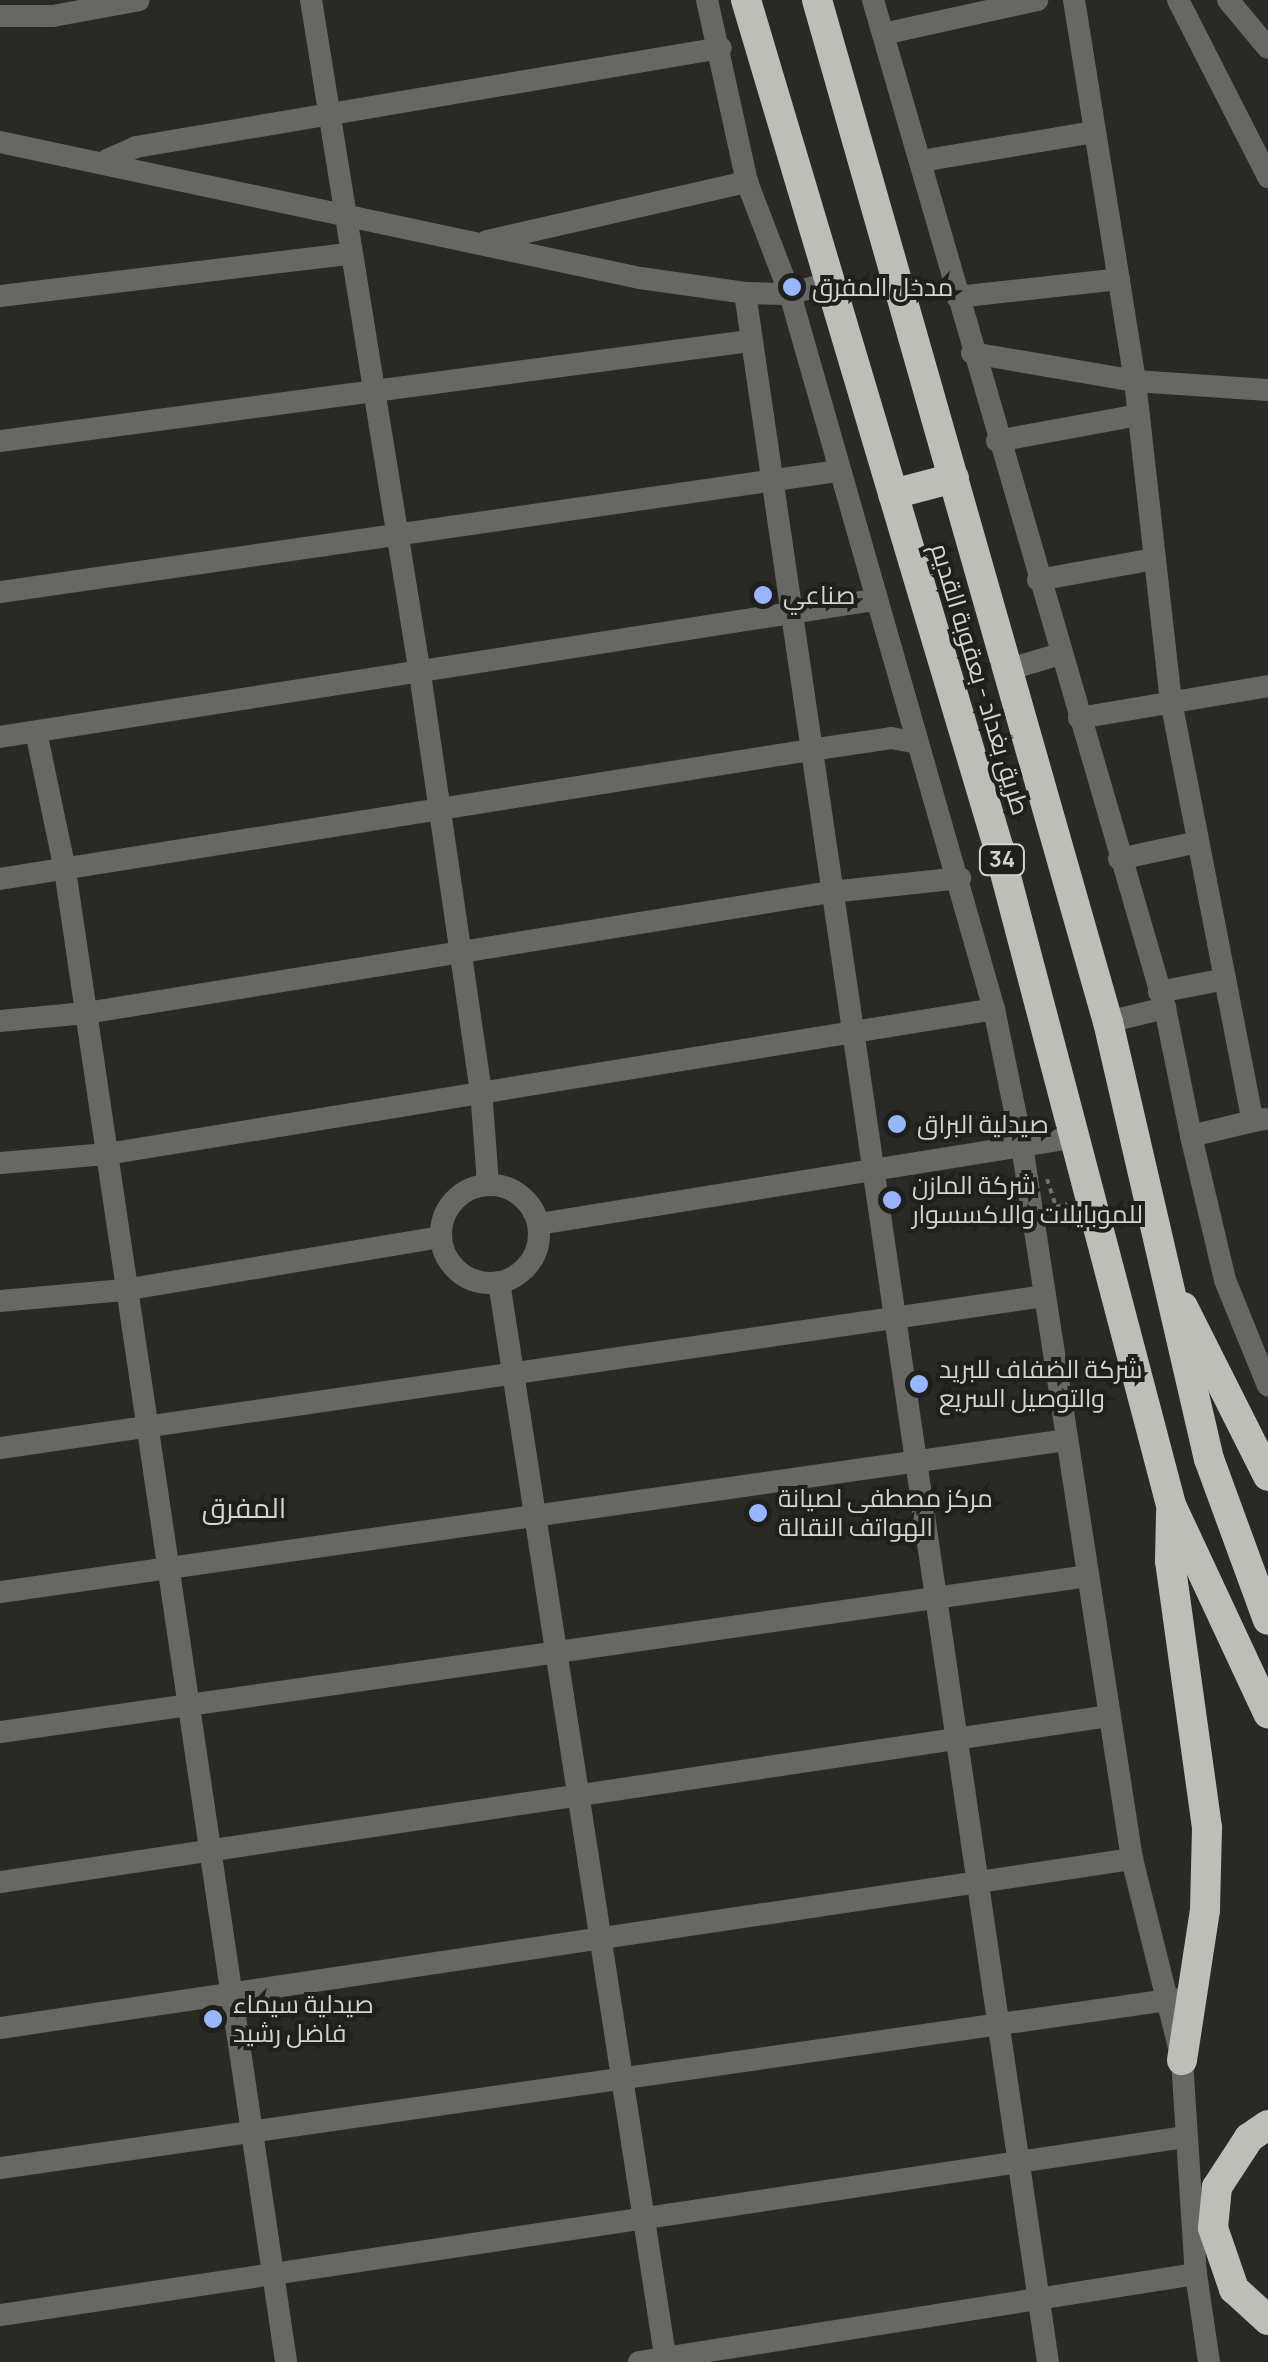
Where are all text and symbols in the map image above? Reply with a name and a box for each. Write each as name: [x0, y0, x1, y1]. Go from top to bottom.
place label: مدخل المفرق: [812, 272, 953, 302]
marker: مدخل المفرق: [781, 276, 803, 298]
street label: طريق بغداد - بعقوبة القديم: [924, 539, 1036, 819]
place label: صناعي: [783, 580, 855, 610]
marker: صناعي: [752, 584, 774, 606]
road number: 34: [977, 843, 1027, 877]
place label: صيدلية البراق: [917, 1109, 1049, 1139]
marker: صيدلية البراق: [886, 1113, 908, 1135]
place label: شركة المازن للموبايلات والاكسسوار: [912, 1171, 1143, 1230]
marker: شركة المازن للموبايلات والاكسسوار: [881, 1189, 903, 1211]
place label: شركة الضفاف للبريد والتوصيل السريع: [939, 1355, 1142, 1414]
marker: شركة الضفاف للبريد والتوصيل السريع: [908, 1373, 930, 1395]
place label: مركز مصطفى لصيانة الهواتف النقالة: [778, 1484, 993, 1543]
district label: المفرق: [202, 1490, 286, 1524]
marker: مركز مصطفى لصيانة الهواتف النقالة: [747, 1502, 769, 1524]
place label: صيدلية سيماء فاضل رشيد: [233, 1990, 374, 2049]
marker: صيدلية سيماء فاضل رشيد: [202, 2008, 224, 2030]

